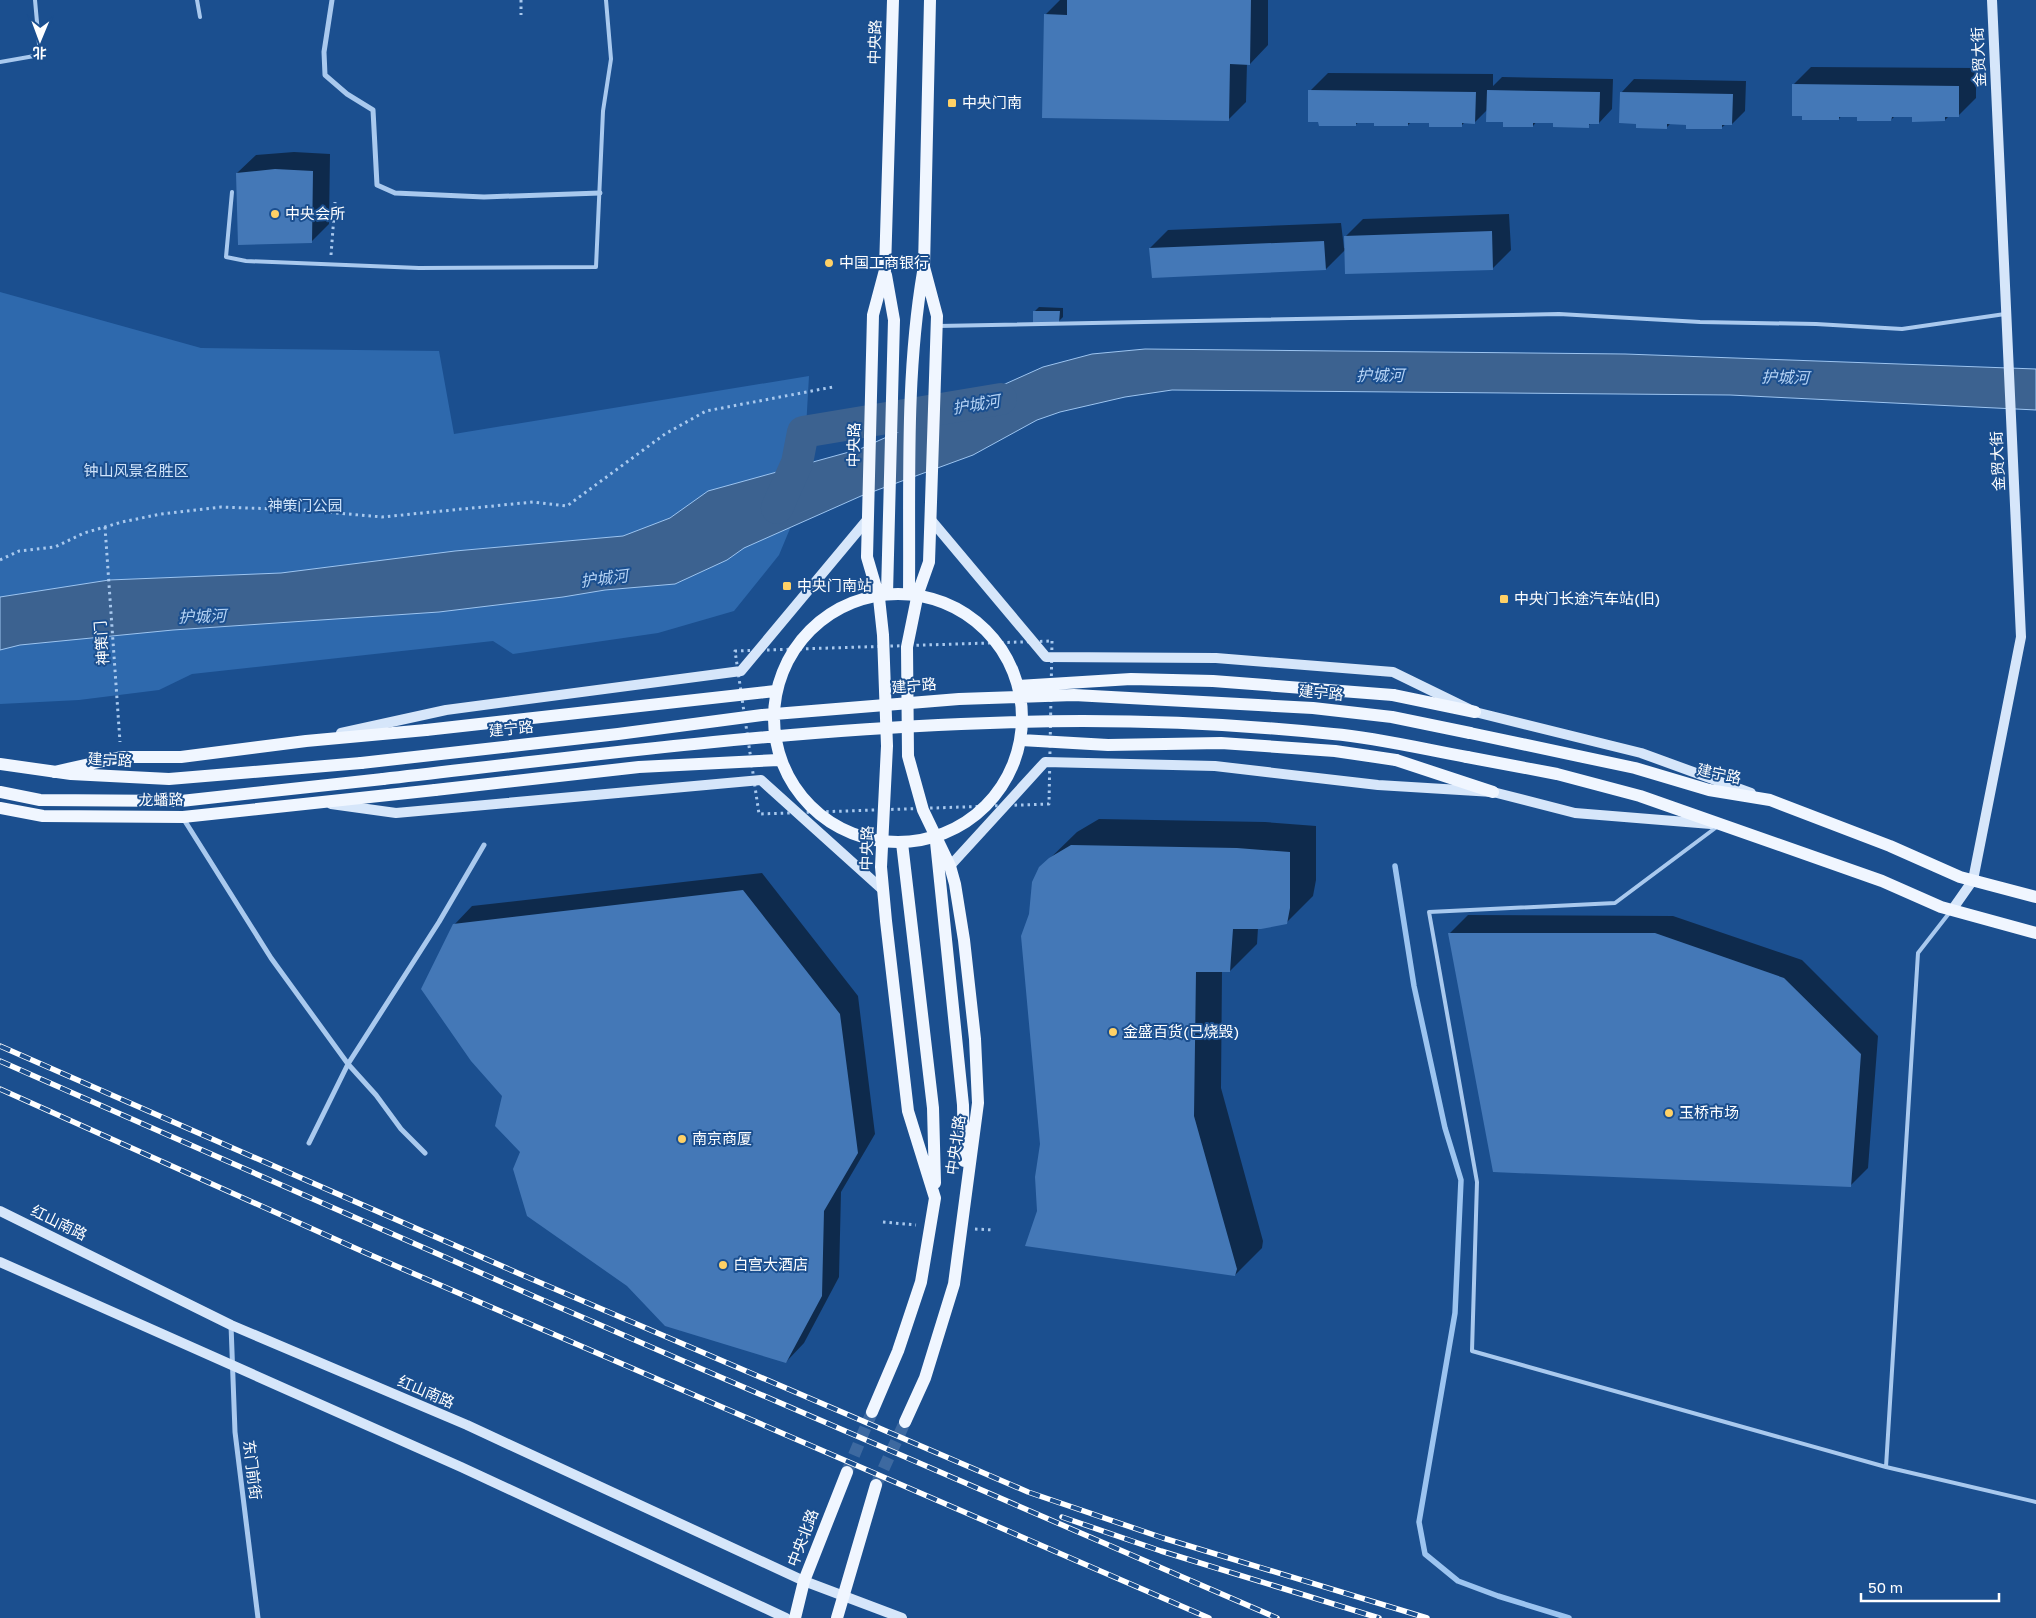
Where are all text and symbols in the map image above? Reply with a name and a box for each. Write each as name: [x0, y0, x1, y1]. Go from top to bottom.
north arrow: [15, 15, 65, 65]
street label: 中央路: [864, 19, 884, 65]
street label: 金贸大街: [1967, 27, 1989, 87]
text: 北: [33, 45, 47, 62]
place label: 中央门南: [962, 93, 1022, 111]
marker: 中央门南: [946, 97, 958, 109]
place label: 中央会所: [285, 204, 345, 222]
marker: 中央会所: [269, 208, 281, 220]
place label: 中国工商银行: [839, 253, 929, 271]
marker: 中国工商银行: [823, 257, 835, 269]
water label: 护城河: [1356, 365, 1407, 385]
water label: 护城河: [1761, 367, 1812, 387]
water label: 护城河: [951, 390, 1004, 418]
street label: 中央路: [844, 422, 862, 468]
street label: 金贸大街: [1986, 431, 2008, 491]
park label: 钟山风景名胜区: [83, 461, 189, 479]
park label: 神策门公园: [267, 496, 343, 514]
water label: 护城河: [579, 565, 632, 591]
place label: 中央门南站: [797, 576, 872, 594]
marker: 中央门南站: [781, 580, 793, 592]
place label: 中央门长途汽车站(旧): [1514, 589, 1660, 607]
marker: 中央门长途汽车站(旧): [1498, 593, 1510, 605]
water label: 护城河: [178, 605, 229, 627]
street label: 神策门: [90, 620, 112, 666]
street label: 建宁路: [891, 674, 937, 696]
street label: 建宁路: [1298, 681, 1344, 703]
street label: 建宁路: [488, 717, 534, 739]
street label: 建宁路: [87, 749, 133, 769]
street label: 建宁路: [1695, 760, 1743, 787]
street label: 龙蟠路: [138, 790, 184, 808]
street label: 中央路: [856, 825, 876, 871]
place label: 金盛百货(已烧毁): [1123, 1022, 1239, 1040]
marker: 金盛百货(已烧毁): [1107, 1026, 1119, 1038]
place label: 玉桥市场: [1679, 1103, 1739, 1121]
marker: 玉桥市场: [1663, 1107, 1675, 1119]
street label: 中央北路: [942, 1114, 968, 1176]
place label: 南京商厦: [692, 1129, 752, 1147]
marker: 南京商厦: [676, 1133, 688, 1145]
street label: 红山南路: [29, 1201, 90, 1243]
place label: 白宫大酒店: [733, 1255, 808, 1273]
marker: 白宫大酒店: [717, 1259, 729, 1271]
street label: 红山南路: [395, 1371, 458, 1411]
street label: 东门前街: [240, 1439, 266, 1501]
street label: 中央北路: [783, 1506, 821, 1569]
scale bar: [1861, 1570, 1998, 1602]
text: 50 m: [1868, 1578, 1903, 1596]

